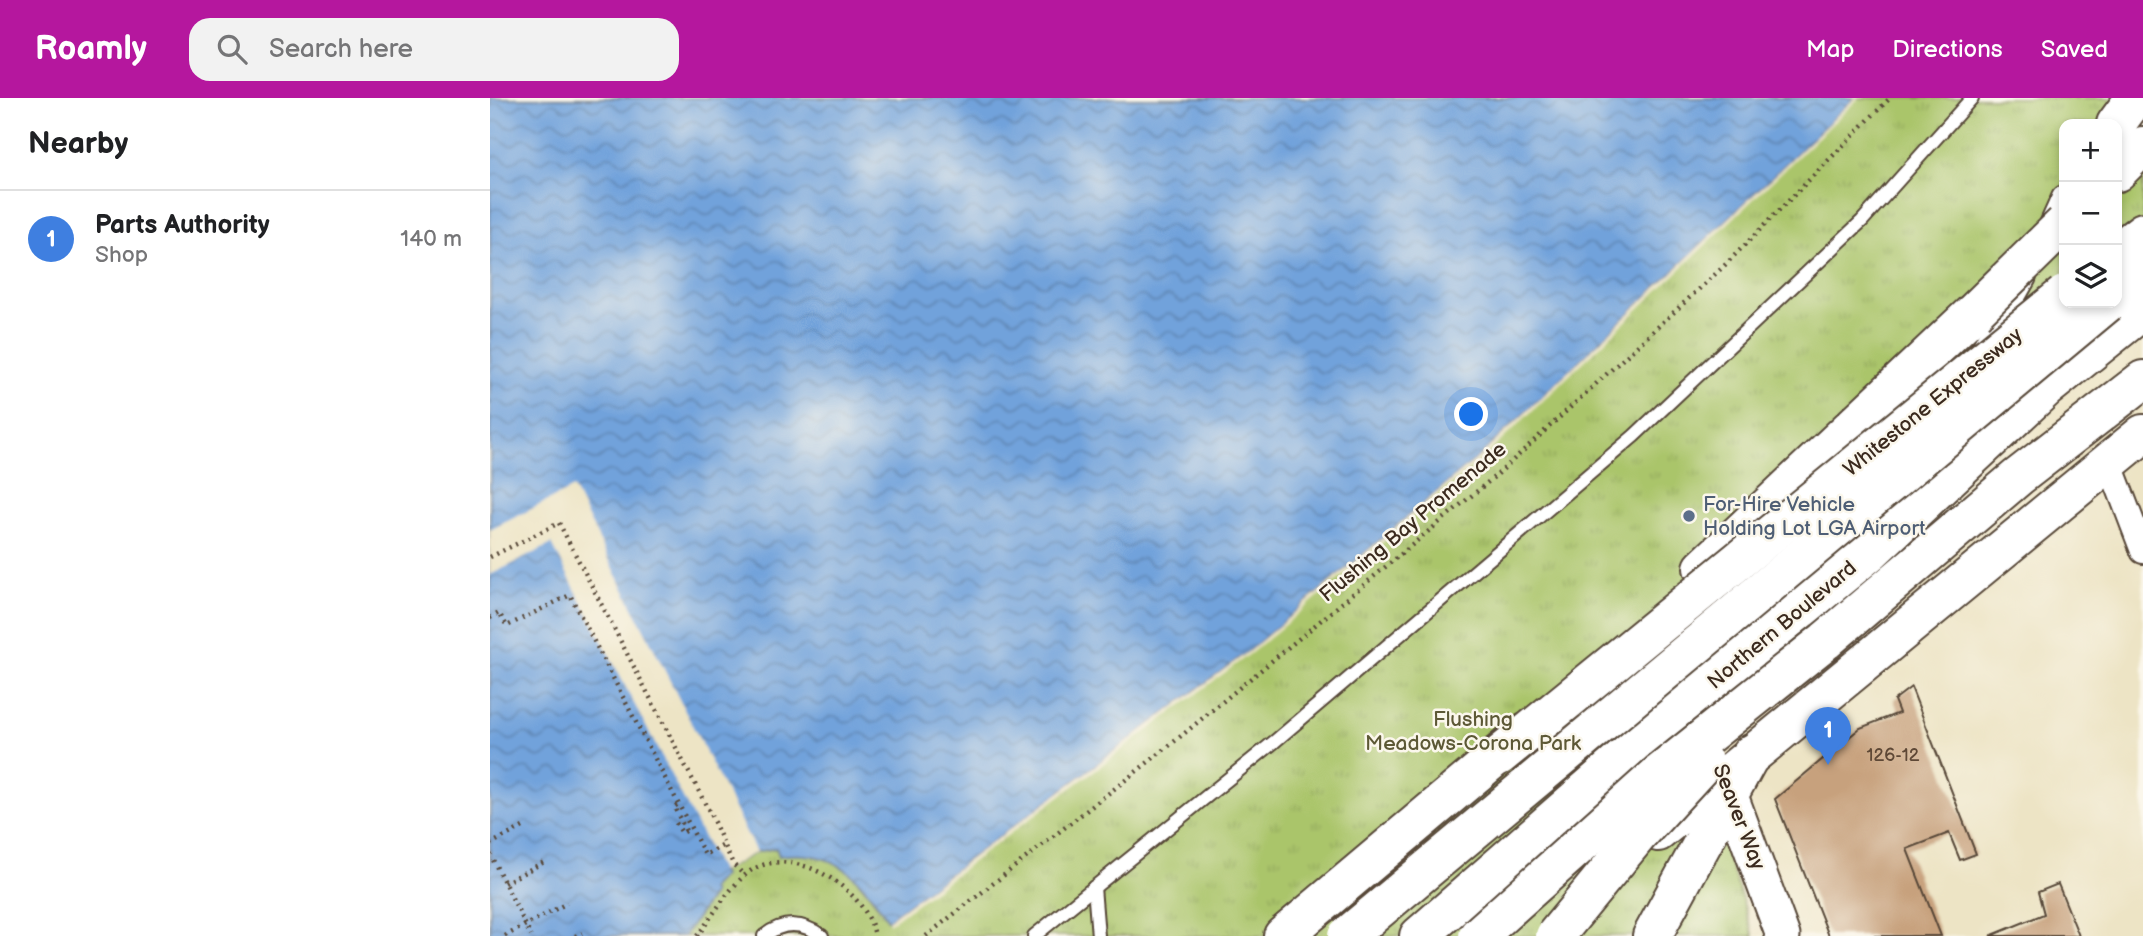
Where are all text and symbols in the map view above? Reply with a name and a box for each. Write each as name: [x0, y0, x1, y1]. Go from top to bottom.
search box: [189, 18, 679, 81]
text: Roamly: [35, 29, 147, 69]
icon: search: [213, 30, 251, 68]
text: Search here: [269, 34, 413, 65]
text: Map: [1806, 35, 1854, 64]
text: Directions: [1892, 35, 2003, 64]
text: Saved: [2041, 35, 2108, 64]
map controls: [2059, 119, 2122, 308]
button: +: [2059, 119, 2122, 182]
text: Nearby: [28, 126, 128, 162]
button: −: [2059, 182, 2122, 245]
text: Parts Authority: [95, 210, 270, 241]
text: 1: [46, 225, 56, 253]
text: 140 m: [400, 225, 462, 253]
text: Shop: [95, 241, 148, 269]
button: layers: [2059, 245, 2122, 308]
street label: Whitestone Expressway: [1839, 322, 2028, 482]
your location: [1454, 397, 1488, 431]
street label: Flushing Bay Promenade: [1315, 437, 1511, 607]
place label: For-Hire Vehicle Holding Lot LGA Airport: [1703, 492, 1926, 541]
marker: For-Hire Vehicle Holding Lot LGA Airport: [1681, 508, 1697, 524]
street label: Northern Boulevard: [1702, 555, 1862, 695]
park label: Flushing Meadows-Corona Park: [1365, 707, 1582, 756]
pin: 1: [1805, 707, 1851, 765]
house number: 126-12: [1867, 745, 1920, 766]
street label: Seaver Way: [1707, 761, 1771, 874]

